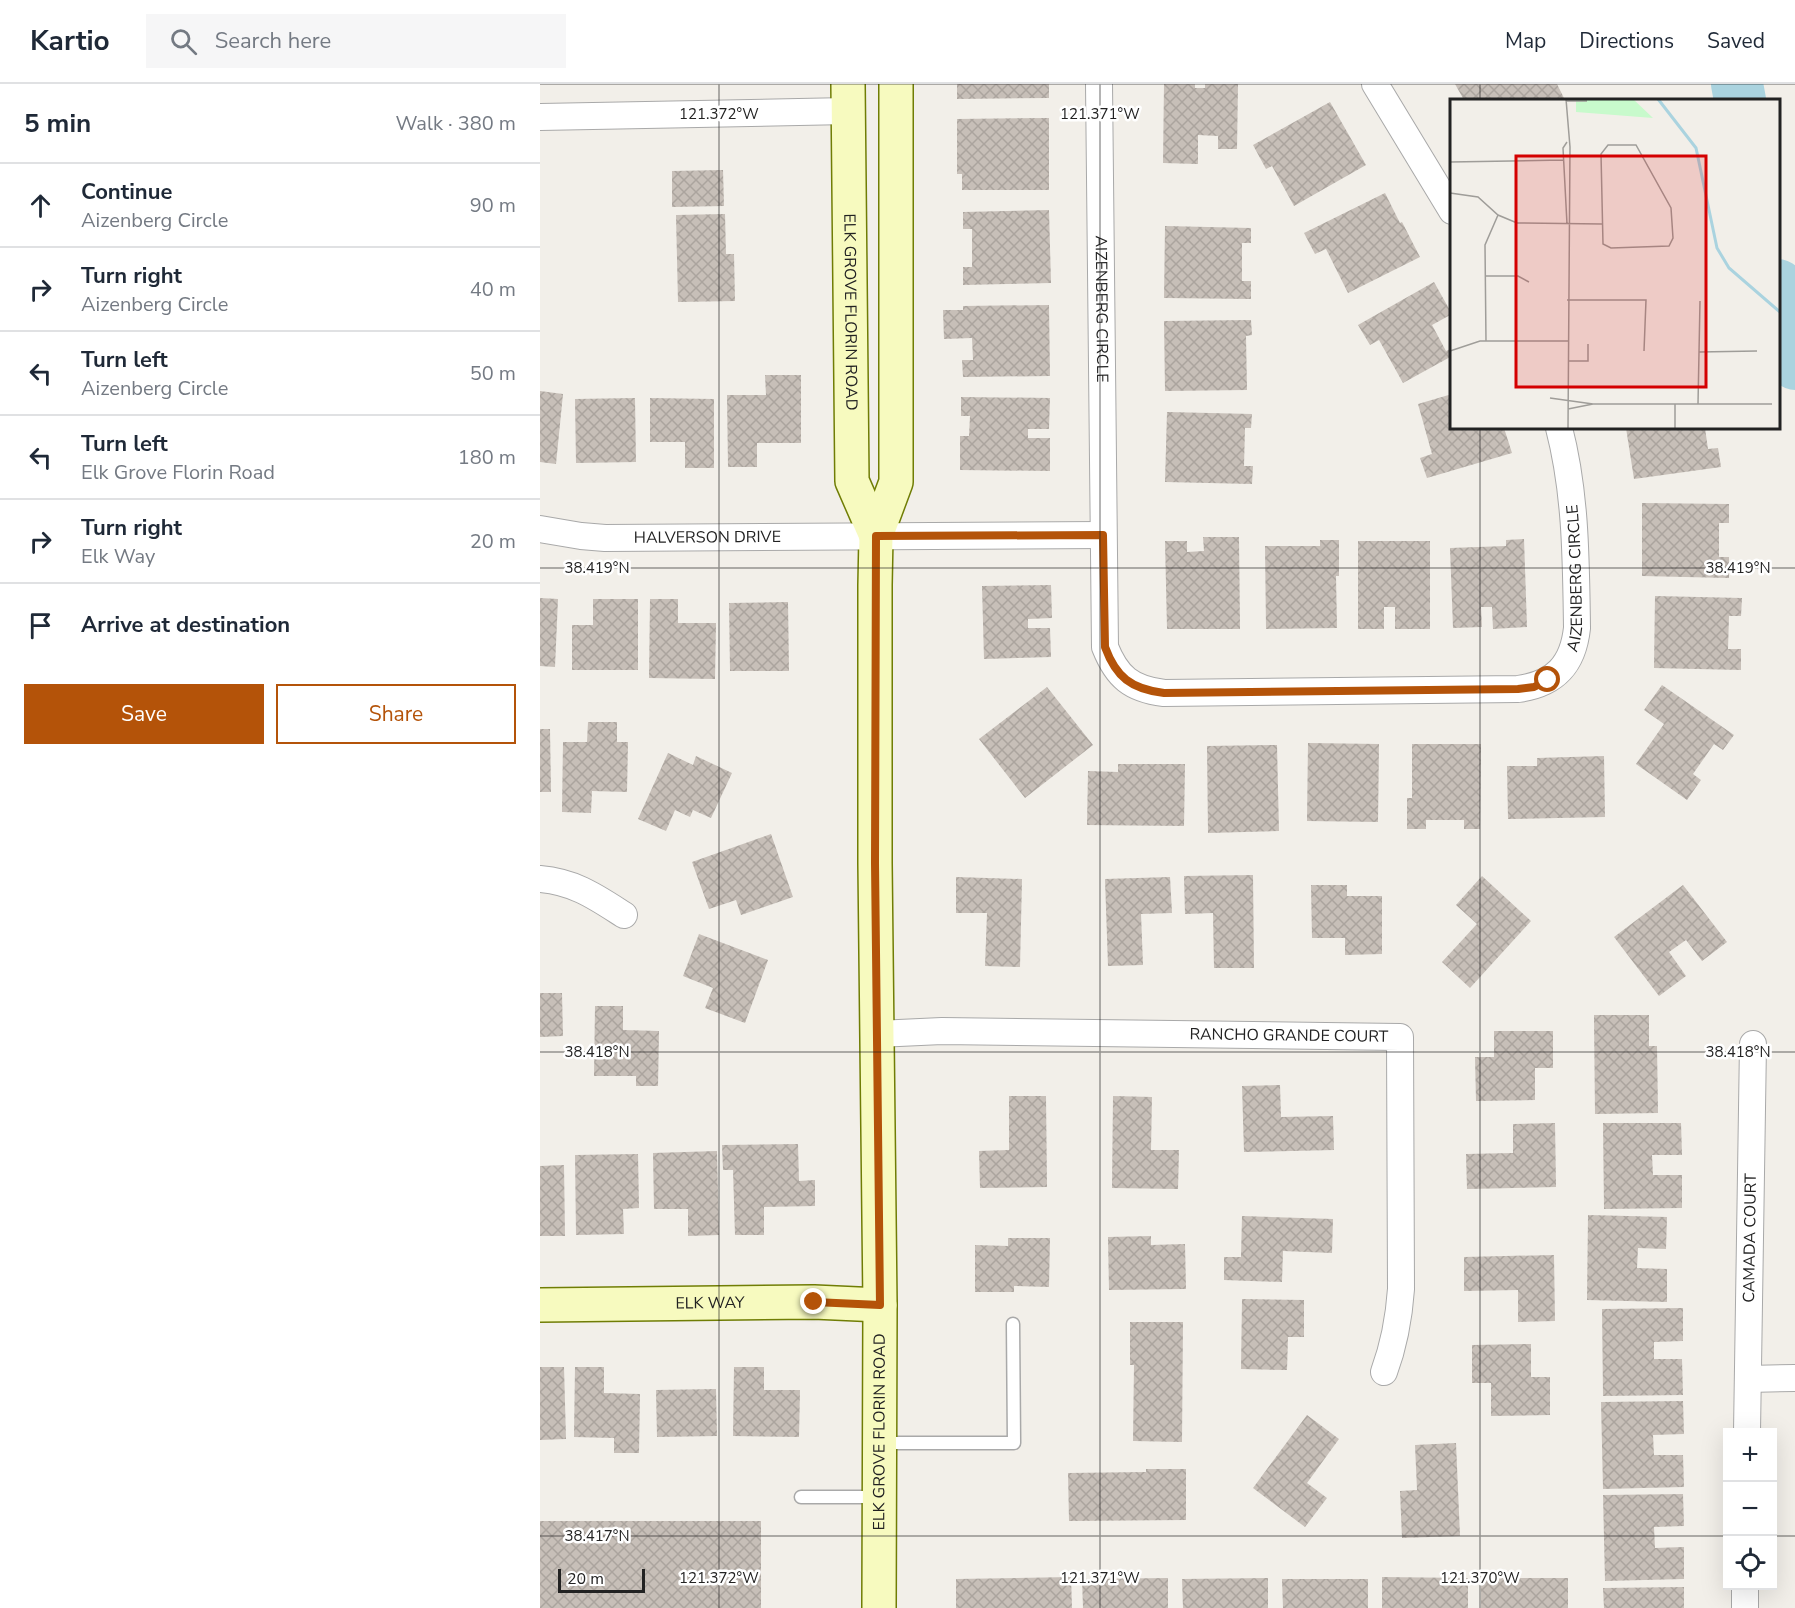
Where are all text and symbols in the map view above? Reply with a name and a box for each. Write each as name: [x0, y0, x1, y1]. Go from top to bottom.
search box: [146, 14, 566, 68]
text: Kartio: [30, 22, 110, 60]
icon: search: [167, 25, 200, 58]
text: Search here: [215, 26, 331, 56]
text: Map: [1505, 27, 1546, 55]
text: Directions: [1579, 27, 1674, 55]
text: Saved: [1707, 27, 1765, 55]
inset map: [1450, 99, 1780, 429]
text: 121.372°W: [679, 104, 759, 124]
text: 121.371°W: [1060, 104, 1140, 124]
text: 5 min: [24, 106, 91, 141]
text: Walk · 380 m: [396, 110, 516, 137]
text: Continue: [81, 177, 172, 207]
icon: ahead: [24, 189, 57, 222]
text: 90 m: [470, 192, 516, 219]
text: Aizenberg Circle: [81, 207, 228, 234]
street label: ELK GROVE FLORIN ROAD: [838, 213, 862, 411]
street label: AIZENBERG CIRCLE: [1090, 235, 1113, 383]
text: Turn right: [81, 261, 182, 291]
icon: right: [24, 273, 57, 306]
text: 40 m: [470, 276, 516, 303]
text: Aizenberg Circle: [81, 291, 228, 318]
text: Turn left: [81, 345, 168, 375]
icon: left: [24, 357, 57, 390]
text: 50 m: [470, 360, 516, 387]
text: Aizenberg Circle: [81, 375, 228, 402]
text: Turn left: [81, 429, 168, 459]
icon: left: [24, 441, 57, 474]
text: 180 m: [458, 444, 516, 471]
text: Elk Grove Florin Road: [81, 459, 275, 486]
street label: AIZENBERG CIRCLE: [1561, 504, 1588, 654]
text: Turn right: [81, 513, 182, 543]
icon: right: [24, 525, 57, 558]
street label: HALVERSON DRIVE: [634, 526, 781, 549]
text: 20 m: [470, 528, 516, 555]
text: Elk Way: [81, 543, 155, 570]
text: 38.419°N: [564, 558, 630, 578]
text: 38.419°N: [1705, 558, 1771, 578]
icon: arrive: [24, 609, 57, 642]
text: Arrive at destination: [81, 610, 290, 640]
route start: [1534, 666, 1560, 692]
button: Save: [24, 684, 264, 744]
button: Share: [276, 684, 516, 744]
street label: RANCHO GRANDE COURT: [1189, 1023, 1389, 1048]
text: 38.418°N: [564, 1042, 630, 1062]
text: 38.418°N: [1705, 1042, 1771, 1062]
street label: CAMADA COURT: [1738, 1173, 1762, 1303]
route end: [800, 1288, 826, 1314]
street label: ELK WAY: [675, 1292, 745, 1315]
street label: ELK GROVE FLORIN ROAD: [868, 1333, 891, 1531]
map controls: [1723, 1428, 1777, 1590]
button: +: [1723, 1428, 1777, 1482]
button: −: [1723, 1482, 1777, 1536]
text: 38.417°N: [564, 1526, 630, 1546]
button: locate: [1723, 1536, 1777, 1590]
scale bar: [558, 1566, 645, 1594]
text: 20 m: [567, 1568, 604, 1590]
text: 121.372°W: [679, 1568, 759, 1588]
text: 121.371°W: [1060, 1568, 1140, 1588]
text: 121.370°W: [1440, 1568, 1520, 1588]

